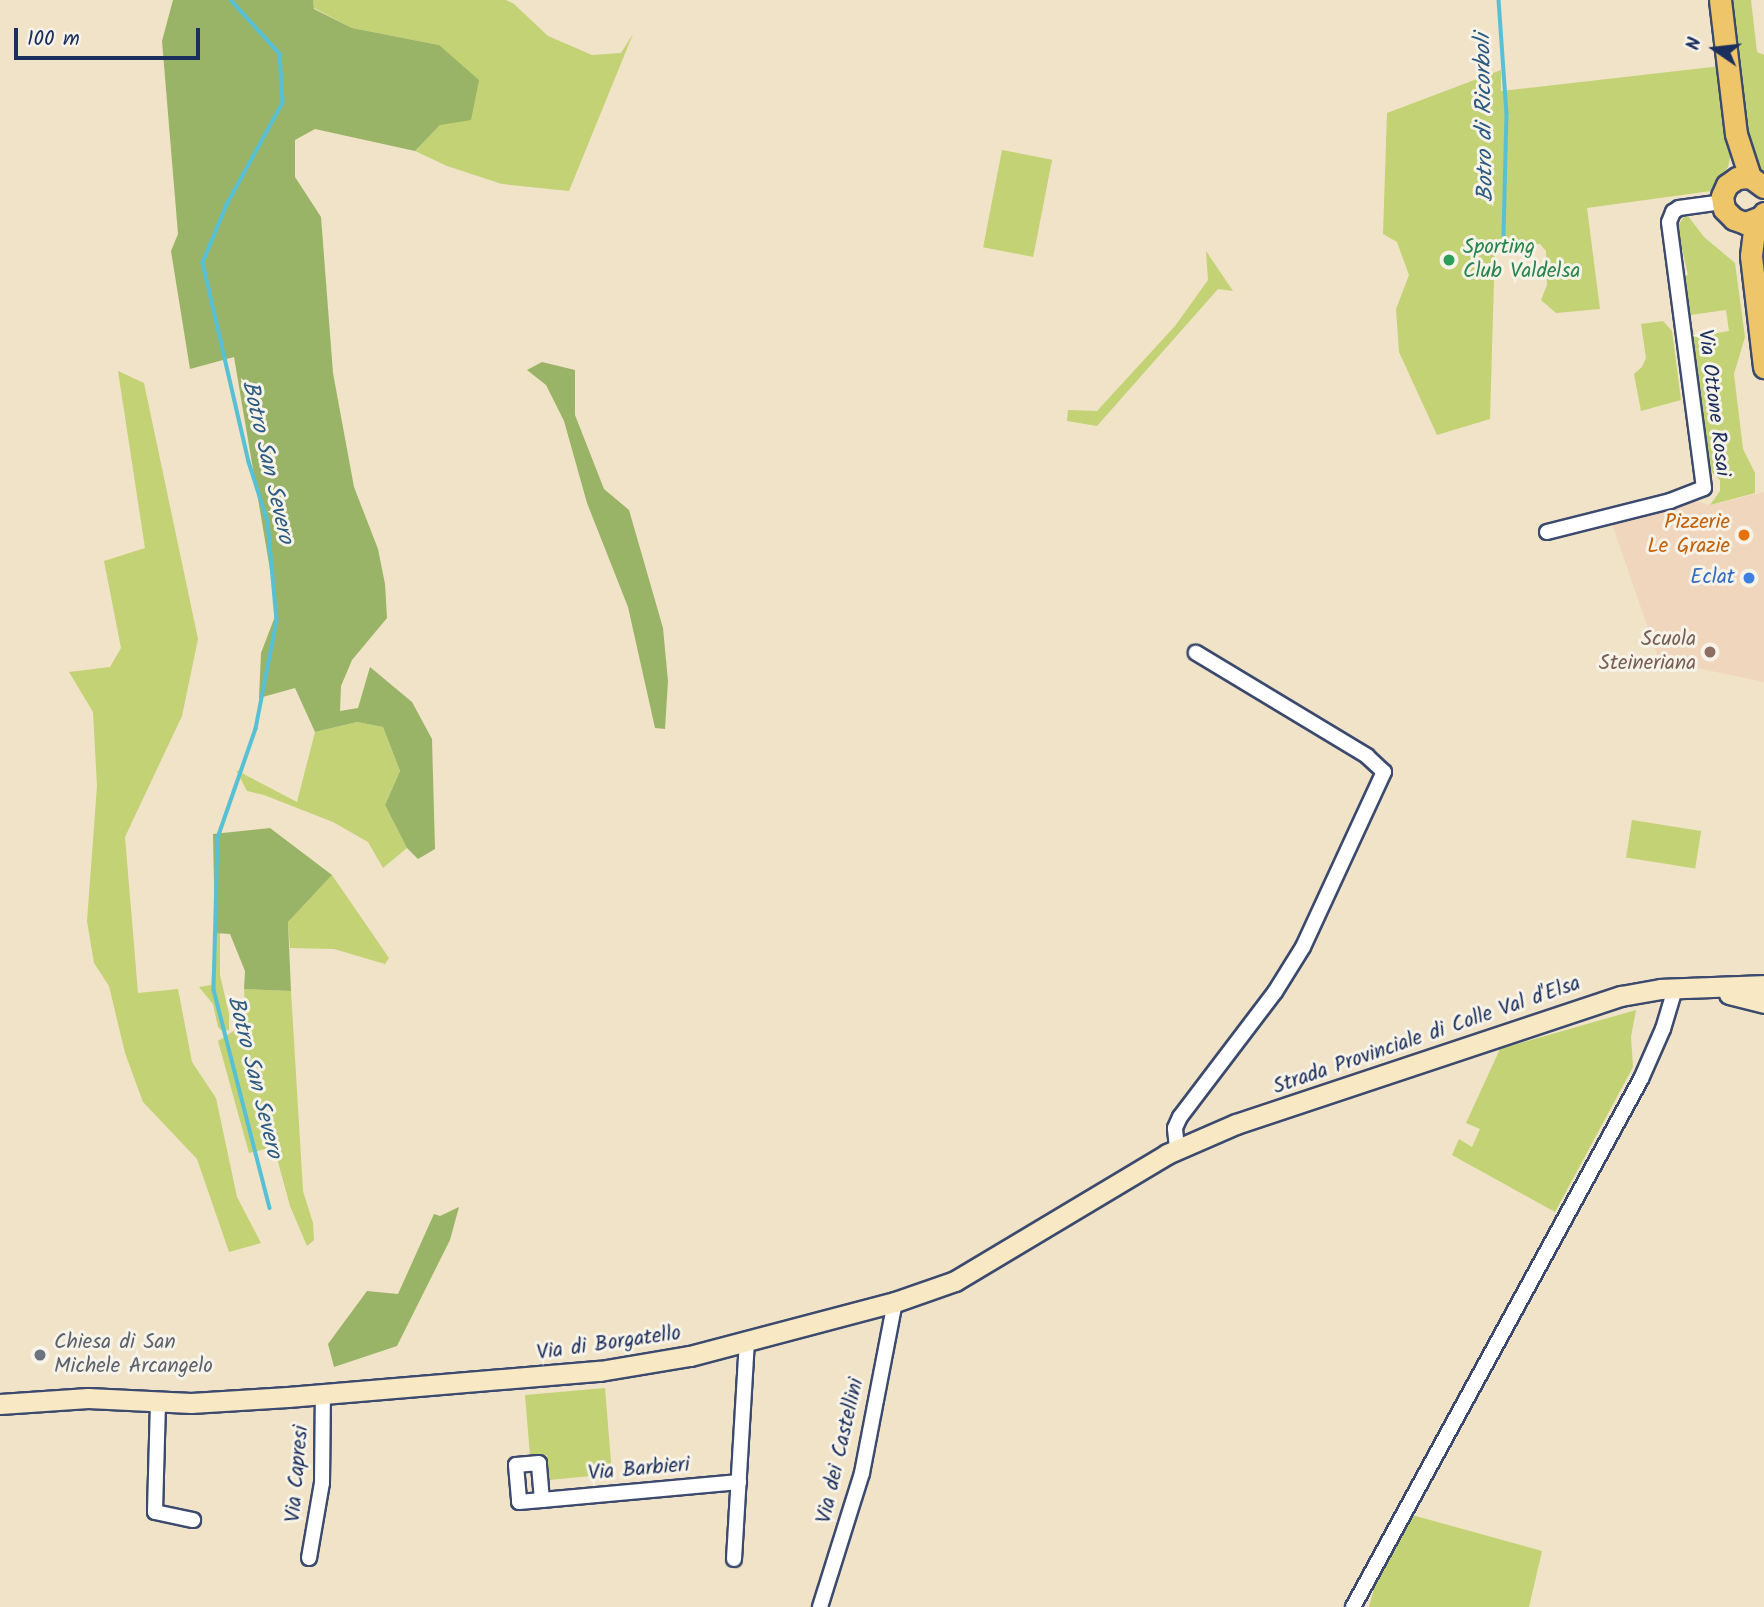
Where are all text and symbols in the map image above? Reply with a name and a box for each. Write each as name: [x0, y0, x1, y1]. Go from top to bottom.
scale bar: [18, 14, 203, 58]
north arrow: [1680, 14, 1750, 84]
text: 100 m: [27, 23, 80, 56]
water label: Botro di Ricorboli: [1470, 34, 1500, 202]
text: N: [1679, 34, 1711, 53]
place label: Sporting Club Valdelsa: [1463, 235, 1580, 285]
marker: Sporting Club Valdelsa: [1441, 252, 1457, 268]
street label: Via Ottone Rosai: [1691, 328, 1735, 478]
water label: Botro San Severo: [235, 378, 299, 546]
place label: Pizzerie Le Grazie: [1647, 510, 1730, 560]
marker: Pizzerie Le Grazie: [1736, 527, 1752, 543]
place label: Eclat: [1690, 565, 1735, 591]
marker: Eclat: [1741, 570, 1757, 586]
place label: Scuola Steineriana: [1599, 627, 1696, 677]
marker: Scuola Steineriana: [1702, 644, 1718, 660]
street label: Strada Provinciale di Colle Val d'Elsa: [1270, 971, 1584, 1101]
water label: Botro San Severo: [220, 993, 288, 1161]
street label: Via di Borgatello: [535, 1321, 683, 1367]
place label: Chiesa di San Michele Arcangelo: [54, 1330, 213, 1380]
marker: Chiesa di San Michele Arcangelo: [32, 1347, 48, 1363]
street label: Via dei Castellini: [812, 1376, 870, 1526]
street label: Via Capresi: [281, 1424, 315, 1524]
street label: Via Barbieri: [587, 1453, 691, 1487]

